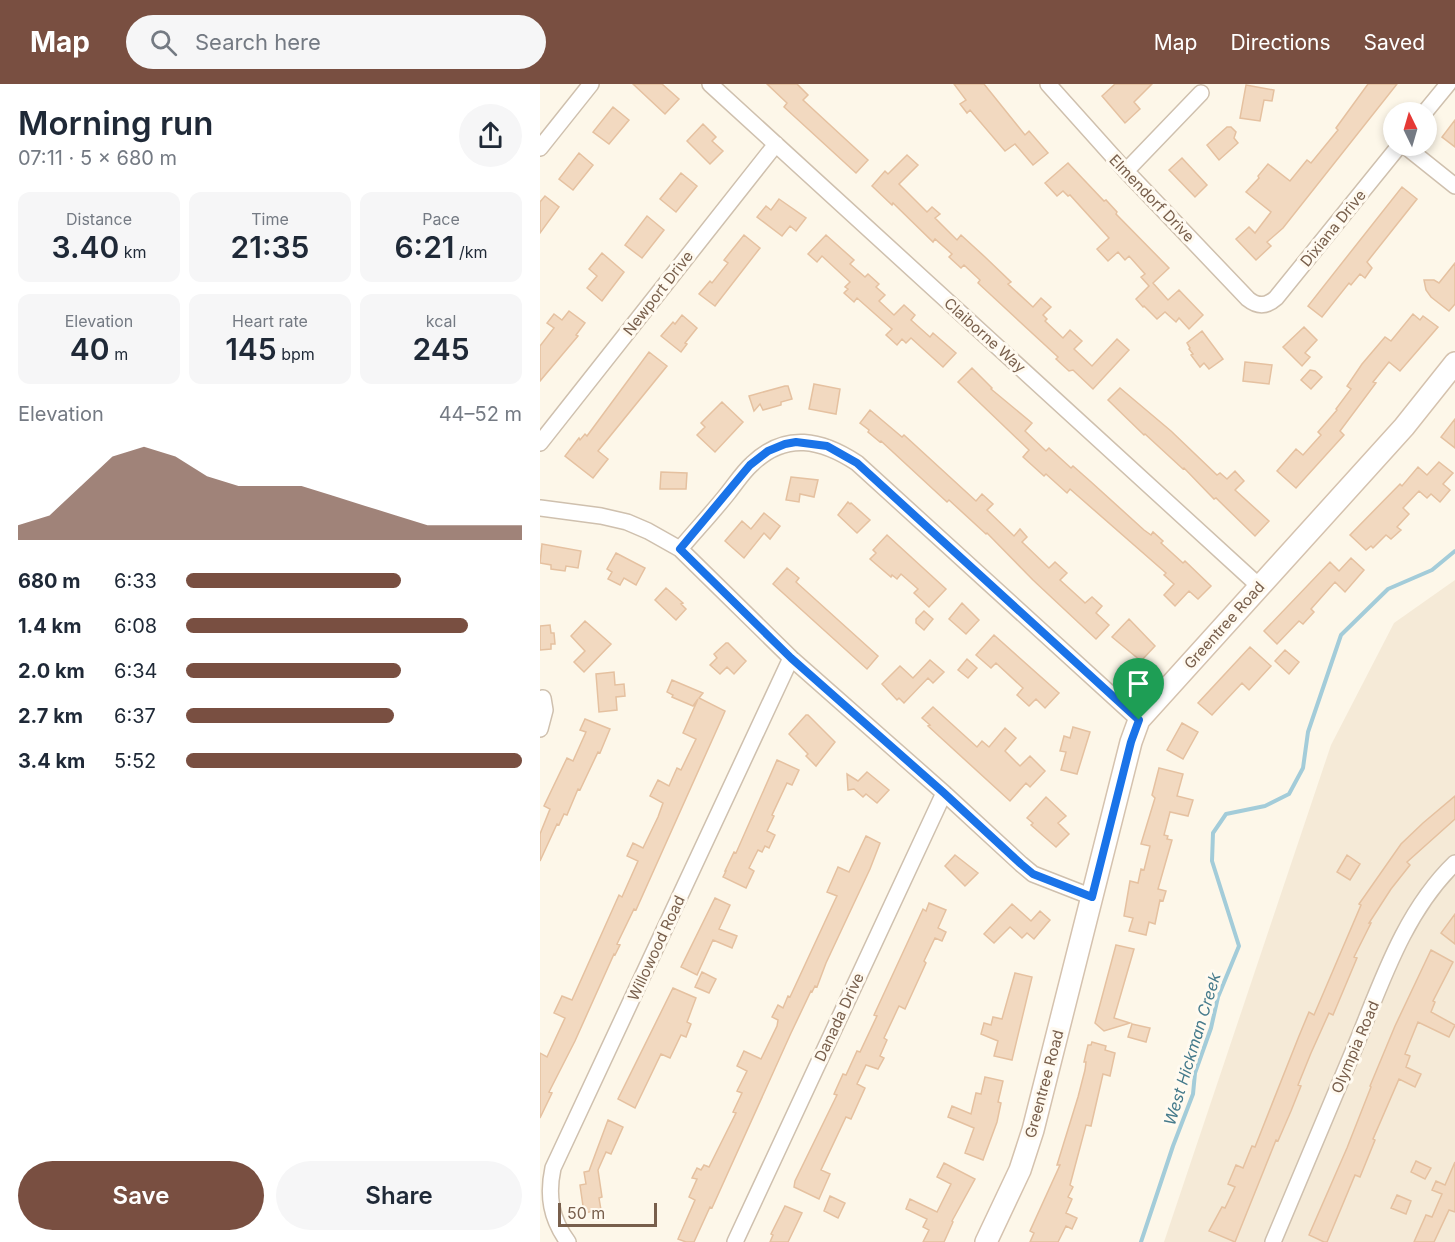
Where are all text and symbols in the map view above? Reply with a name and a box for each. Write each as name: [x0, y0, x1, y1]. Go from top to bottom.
search box: [126, 15, 546, 69]
text: Map: [30, 25, 90, 59]
icon: search: [147, 26, 180, 59]
text: Search here: [195, 29, 321, 55]
text: Map: [1154, 30, 1197, 55]
text: Directions: [1230, 30, 1331, 55]
text: Saved: [1364, 30, 1425, 55]
north arrow: [1383, 102, 1437, 156]
map controls: [1383, 102, 1437, 156]
text: Morning run: [18, 103, 213, 143]
button: share: [459, 104, 522, 167]
text: 07:11 · 5 × 680 m: [18, 146, 177, 170]
street label: Elmendorf Drive: [1105, 150, 1199, 246]
street label: Dixiana Drive: [1296, 186, 1370, 270]
text: Distance: [66, 209, 132, 229]
text: Time: [251, 209, 289, 229]
text: Pace: [422, 209, 460, 229]
text: 3.40: [51, 229, 119, 265]
text: 21:35: [231, 229, 309, 265]
text: 6:21: [394, 229, 455, 265]
text: km: [119, 242, 147, 262]
text: /km: [455, 242, 488, 262]
street label: Newport Drive: [619, 247, 697, 339]
street label: Claiborne Way: [940, 293, 1030, 377]
text: Elevation: [65, 311, 133, 331]
text: Heart rate: [232, 311, 308, 331]
text: kcal: [426, 311, 456, 331]
text: 40: [70, 331, 110, 367]
text: 145: [225, 331, 277, 367]
text: 245: [412, 331, 470, 367]
text: m: [110, 344, 128, 364]
text: bpm: [277, 344, 315, 364]
text: Elevation: [18, 402, 104, 426]
text: 44–52 m: [439, 402, 522, 426]
text: 680 m: [18, 569, 80, 593]
text: 6:33: [114, 569, 157, 593]
street label: Greentree Road: [1180, 577, 1268, 673]
text: 1.4 km: [18, 614, 81, 638]
text: 6:08: [114, 614, 157, 638]
pin: [1113, 658, 1164, 720]
text: 2.0 km: [18, 659, 85, 683]
text: 6:34: [114, 659, 157, 683]
icon: arrive: [1122, 667, 1155, 700]
text: 2.7 km: [18, 704, 83, 728]
text: 6:37: [114, 704, 156, 728]
text: 3.4 km: [18, 749, 85, 773]
text: 5:52: [114, 749, 156, 773]
street label: Willowood Road: [623, 892, 689, 1004]
street label: Danada Drive: [810, 970, 868, 1064]
water label: West Hickman Creek: [1159, 970, 1225, 1128]
street label: Olympia Road: [1327, 998, 1383, 1096]
street label: Greentree Road: [1020, 1028, 1068, 1140]
button: Save: [18, 1161, 264, 1230]
button: Share: [276, 1161, 522, 1230]
scale bar: [558, 1200, 657, 1228]
text: 50 m: [567, 1203, 605, 1223]

